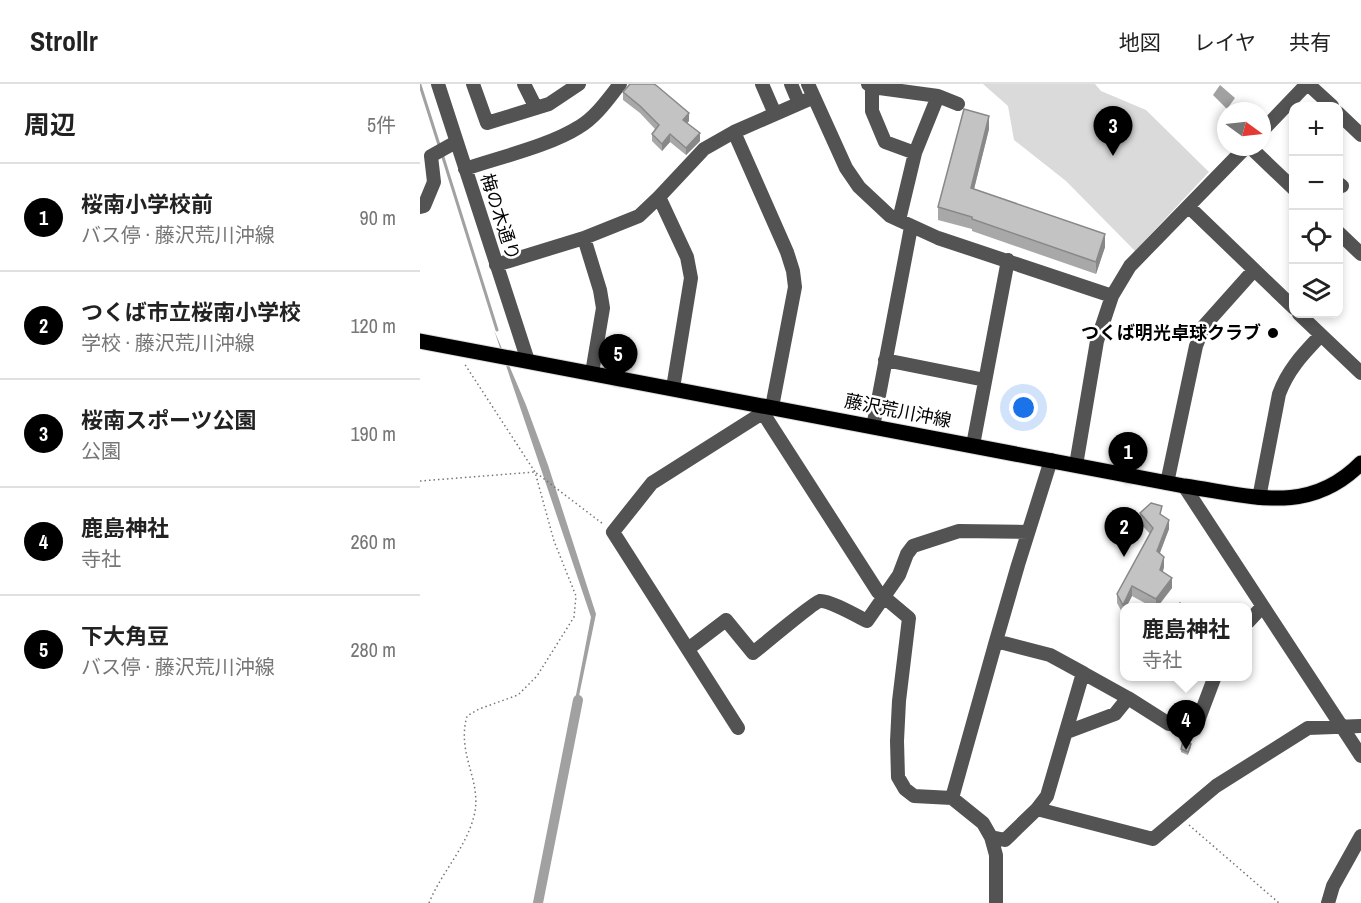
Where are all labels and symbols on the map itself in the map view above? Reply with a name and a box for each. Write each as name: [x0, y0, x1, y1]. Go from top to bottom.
north arrow: [1217, 102, 1271, 156]
pin: 3: [1094, 106, 1132, 156]
street label: 梅の木通り: [475, 170, 526, 264]
place label: つくば明光卓球クラブ: [1081, 320, 1261, 345]
marker: つくば明光卓球クラブ: [1266, 326, 1280, 340]
pin: 5: [598, 334, 638, 384]
street label: 藤沢荒川沖線: [843, 388, 953, 433]
your location: [1009, 393, 1038, 422]
pin: 1: [1108, 432, 1148, 482]
pin: 2: [1104, 508, 1144, 557]
pin: 4: [1166, 700, 1206, 750]

